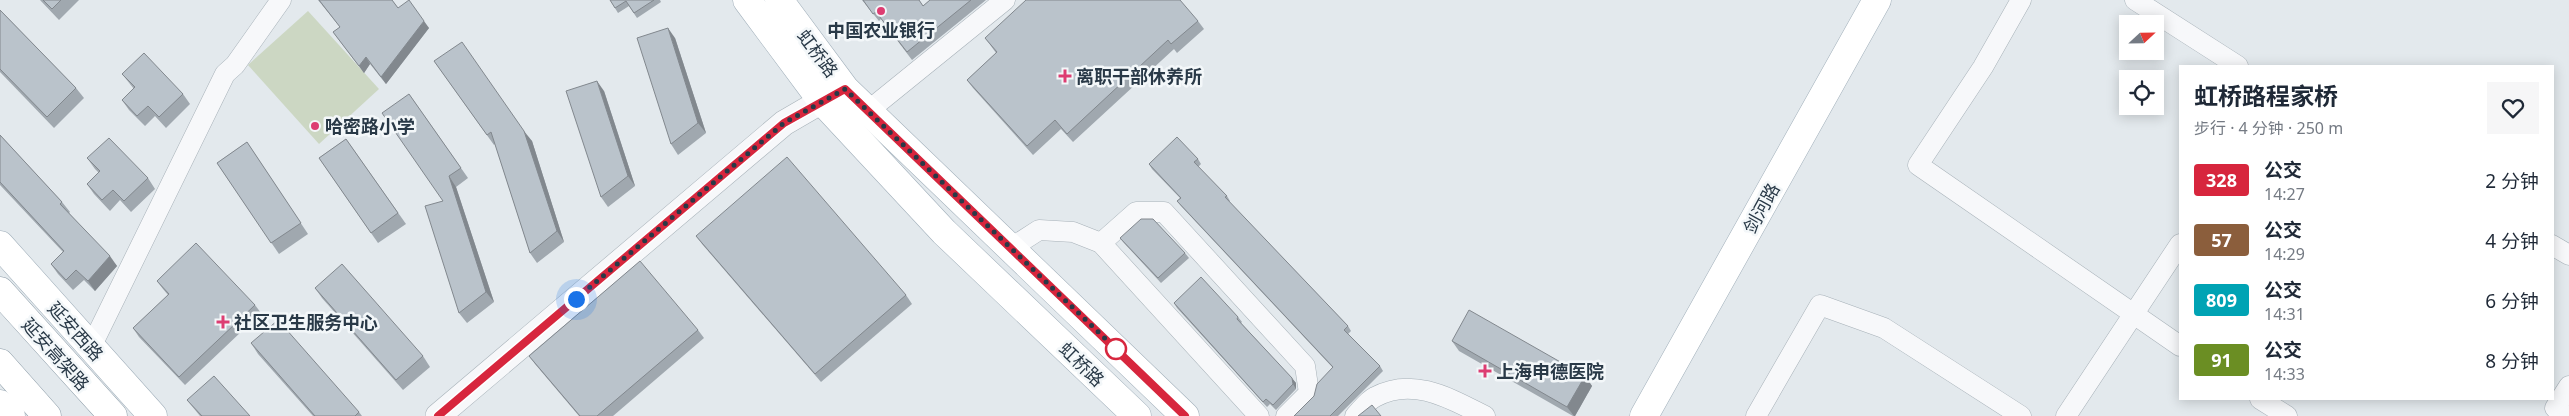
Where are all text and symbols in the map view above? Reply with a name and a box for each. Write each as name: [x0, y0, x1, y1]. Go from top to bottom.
marker: 中国农业银行: [875, 5, 887, 17]
north arrow: [2119, 15, 2164, 60]
map controls: [2119, 15, 2164, 115]
place label: 中国农业银行: [827, 18, 935, 42]
street label: 虹桥路: [792, 24, 844, 82]
place label: 离职干部休养所: [1076, 64, 1202, 88]
marker: 离职干部休养所: [1058, 69, 1072, 83]
button: locate: [2119, 70, 2164, 115]
text: 虹桥路程家桥: [2194, 79, 2338, 112]
button: heart: [2487, 82, 2539, 134]
place label: 哈密路小学: [325, 114, 415, 138]
text: 步行 · 4 分钟 · 250 m: [2194, 117, 2343, 139]
marker: 哈密路小学: [309, 120, 321, 132]
text: 公交: [2264, 157, 2302, 183]
text: 328: [2206, 168, 2237, 192]
text: 2 分钟: [2485, 168, 2539, 194]
street label: 剑河路: [1737, 179, 1785, 237]
text: 14:27: [2264, 183, 2305, 205]
text: 公交: [2264, 217, 2302, 243]
text: 57: [2211, 228, 2232, 252]
text: 4 分钟: [2485, 228, 2539, 254]
text: 14:29: [2264, 243, 2305, 265]
text: 公交: [2264, 277, 2302, 303]
your location: [564, 287, 589, 312]
text: 809: [2206, 288, 2237, 312]
text: 6 分钟: [2485, 288, 2539, 314]
street label: 延安西路: [43, 296, 109, 366]
text: 14:31: [2264, 303, 2305, 325]
place label: 社区卫生服务中心: [234, 310, 378, 334]
street label: 延安高架路: [17, 313, 95, 395]
marker: 社区卫生服务中心: [216, 315, 230, 329]
street label: 虹桥路: [1054, 337, 1110, 391]
text: 公交: [2264, 337, 2302, 363]
unlabelled marker: [1105, 338, 1127, 360]
text: 91: [2211, 348, 2232, 372]
text: 8 分钟: [2485, 348, 2539, 374]
place label: 上海申德医院: [1496, 359, 1604, 383]
text: 14:33: [2264, 363, 2305, 385]
marker: 上海申德医院: [1478, 364, 1492, 378]

